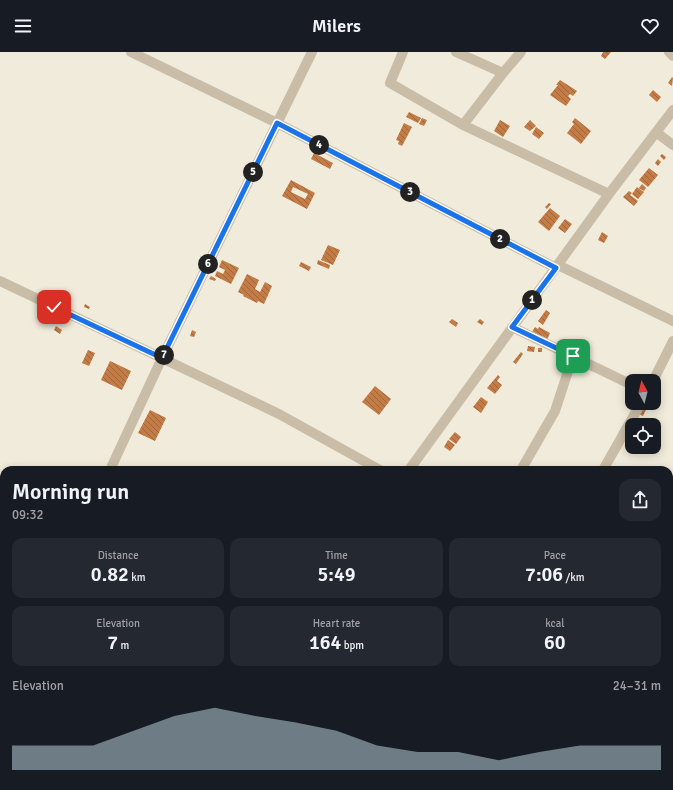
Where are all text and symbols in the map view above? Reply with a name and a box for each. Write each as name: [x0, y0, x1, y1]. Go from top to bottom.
icon: menu: [12, 15, 34, 37]
text: Milers: [312, 15, 361, 37]
icon: heart: [639, 15, 661, 37]
pin: 4: [309, 135, 329, 155]
text: 4: [316, 138, 322, 151]
pin: 5: [243, 162, 263, 182]
text: 5: [250, 165, 256, 178]
pin: 3: [400, 182, 420, 202]
text: 3: [407, 185, 413, 198]
pin: 2: [490, 229, 510, 249]
text: 2: [497, 232, 503, 245]
pin: 6: [198, 254, 218, 274]
text: 6: [205, 257, 211, 270]
pin: [37, 290, 71, 324]
pin: 1: [522, 290, 542, 310]
text: 1: [529, 293, 535, 306]
icon: check: [43, 296, 65, 318]
pin: [556, 339, 590, 373]
pin: 7: [154, 345, 174, 365]
icon: arrive: [562, 345, 584, 367]
text: 7: [161, 348, 167, 361]
north arrow: [625, 374, 661, 410]
map controls: [625, 374, 661, 454]
button: locate: [625, 418, 661, 454]
text: Morning run: [12, 478, 129, 505]
button: share: [619, 479, 661, 521]
text: 09:32: [12, 507, 44, 523]
text: Distance: [98, 549, 139, 562]
text: Time: [325, 549, 348, 562]
text: Pace: [544, 549, 566, 562]
text: 0.82: [91, 562, 129, 587]
text: 5:49: [317, 562, 356, 587]
text: 7:06: [525, 562, 563, 587]
text: km: [129, 571, 145, 584]
text: /km: [563, 571, 585, 584]
text: Elevation: [96, 617, 140, 630]
text: Heart rate: [313, 617, 360, 630]
text: kcal: [545, 617, 564, 630]
text: 7: [107, 630, 118, 655]
text: 164: [309, 630, 341, 655]
text: 60: [544, 630, 566, 655]
text: m: [118, 639, 129, 652]
text: bpm: [341, 639, 364, 652]
text: Elevation: [12, 678, 64, 694]
text: 24–31 m: [613, 678, 661, 694]

